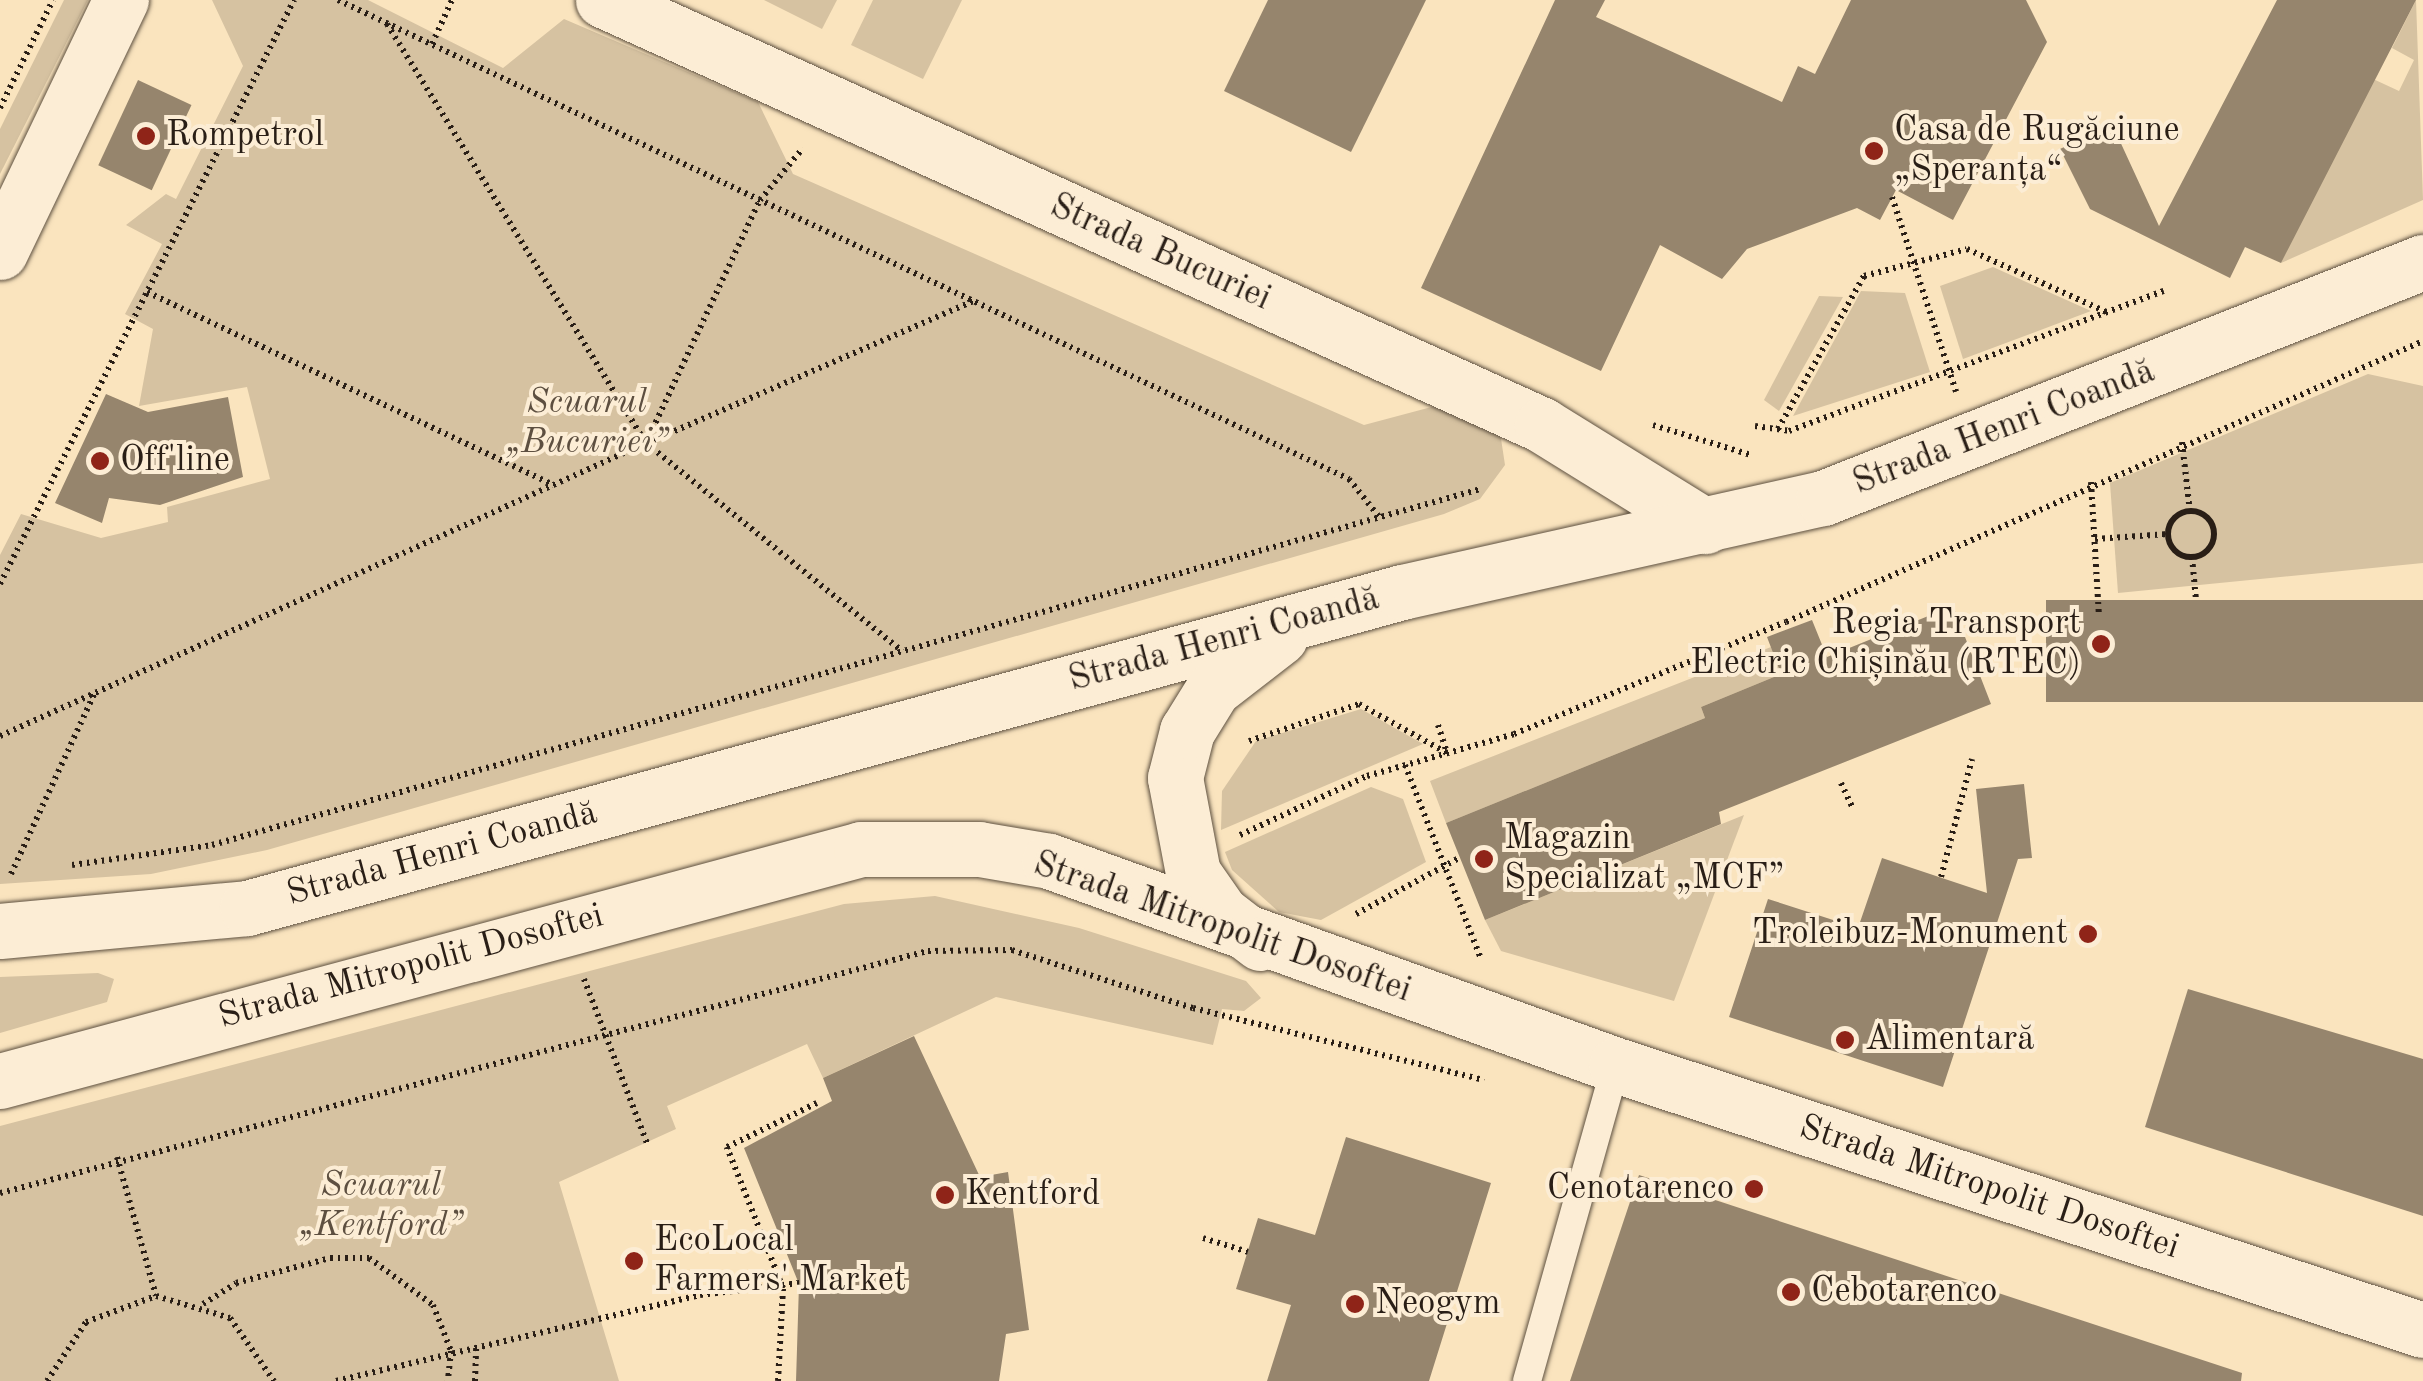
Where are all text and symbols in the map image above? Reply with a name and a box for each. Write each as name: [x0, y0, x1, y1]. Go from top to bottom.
place label: Casa de Rugăciune „Speranța“: [1894, 110, 2180, 192]
place label: Rompetrol: [166, 115, 324, 157]
marker: Rompetrol: [135, 125, 157, 147]
marker: Casa de Rugăciune „Speranța“: [1863, 140, 1885, 162]
street label: Strada Bucuriei: [1043, 186, 1277, 320]
street label: Strada Henri Coandă: [1847, 351, 2161, 505]
park label: Scuarul „Bucuriei”: [506, 382, 668, 464]
place label: Off'line: [120, 440, 230, 482]
marker: Off'line: [89, 450, 111, 472]
street label: Strada Henri Coandă: [1064, 578, 1384, 702]
place label: Regia Transport Electric Chișinău (RTEC): [1690, 603, 2081, 685]
marker: Regia Transport Electric Chișinău (RTEC): [2090, 633, 2112, 655]
street label: Strada Henri Coandă: [282, 792, 602, 916]
place label: Magazin Specializat „MCF”: [1504, 818, 1785, 900]
street label: Strada Mitropolit Dosoftei: [1028, 844, 1416, 1012]
marker: Magazin Specializat „MCF”: [1473, 848, 1495, 870]
street label: Strada Mitropolit Dosoftei: [214, 895, 608, 1039]
place label: Troleibuz-Monument: [1752, 913, 2068, 955]
marker: Troleibuz-Monument: [2077, 923, 2099, 945]
place label: Alimentară: [1865, 1019, 2035, 1061]
marker: Alimentară: [1834, 1029, 1856, 1051]
street label: Strada Mitropolit Dosoftei: [1794, 1107, 2184, 1269]
park label: Scuarul „Kentford”: [299, 1165, 463, 1247]
place label: Cenotarenco: [1547, 1168, 1734, 1210]
place label: Kentford: [965, 1174, 1100, 1216]
marker: Cenotarenco: [1743, 1178, 1765, 1200]
marker: Kentford: [934, 1184, 956, 1206]
place label: EcoLocal Farmers' Market: [654, 1220, 906, 1302]
marker: EcoLocal Farmers' Market: [623, 1250, 645, 1272]
place label: Cebotarenco: [1811, 1271, 1997, 1313]
marker: Cebotarenco: [1780, 1281, 1802, 1303]
place label: Neogym: [1375, 1283, 1501, 1325]
marker: Neogym: [1344, 1293, 1366, 1315]

